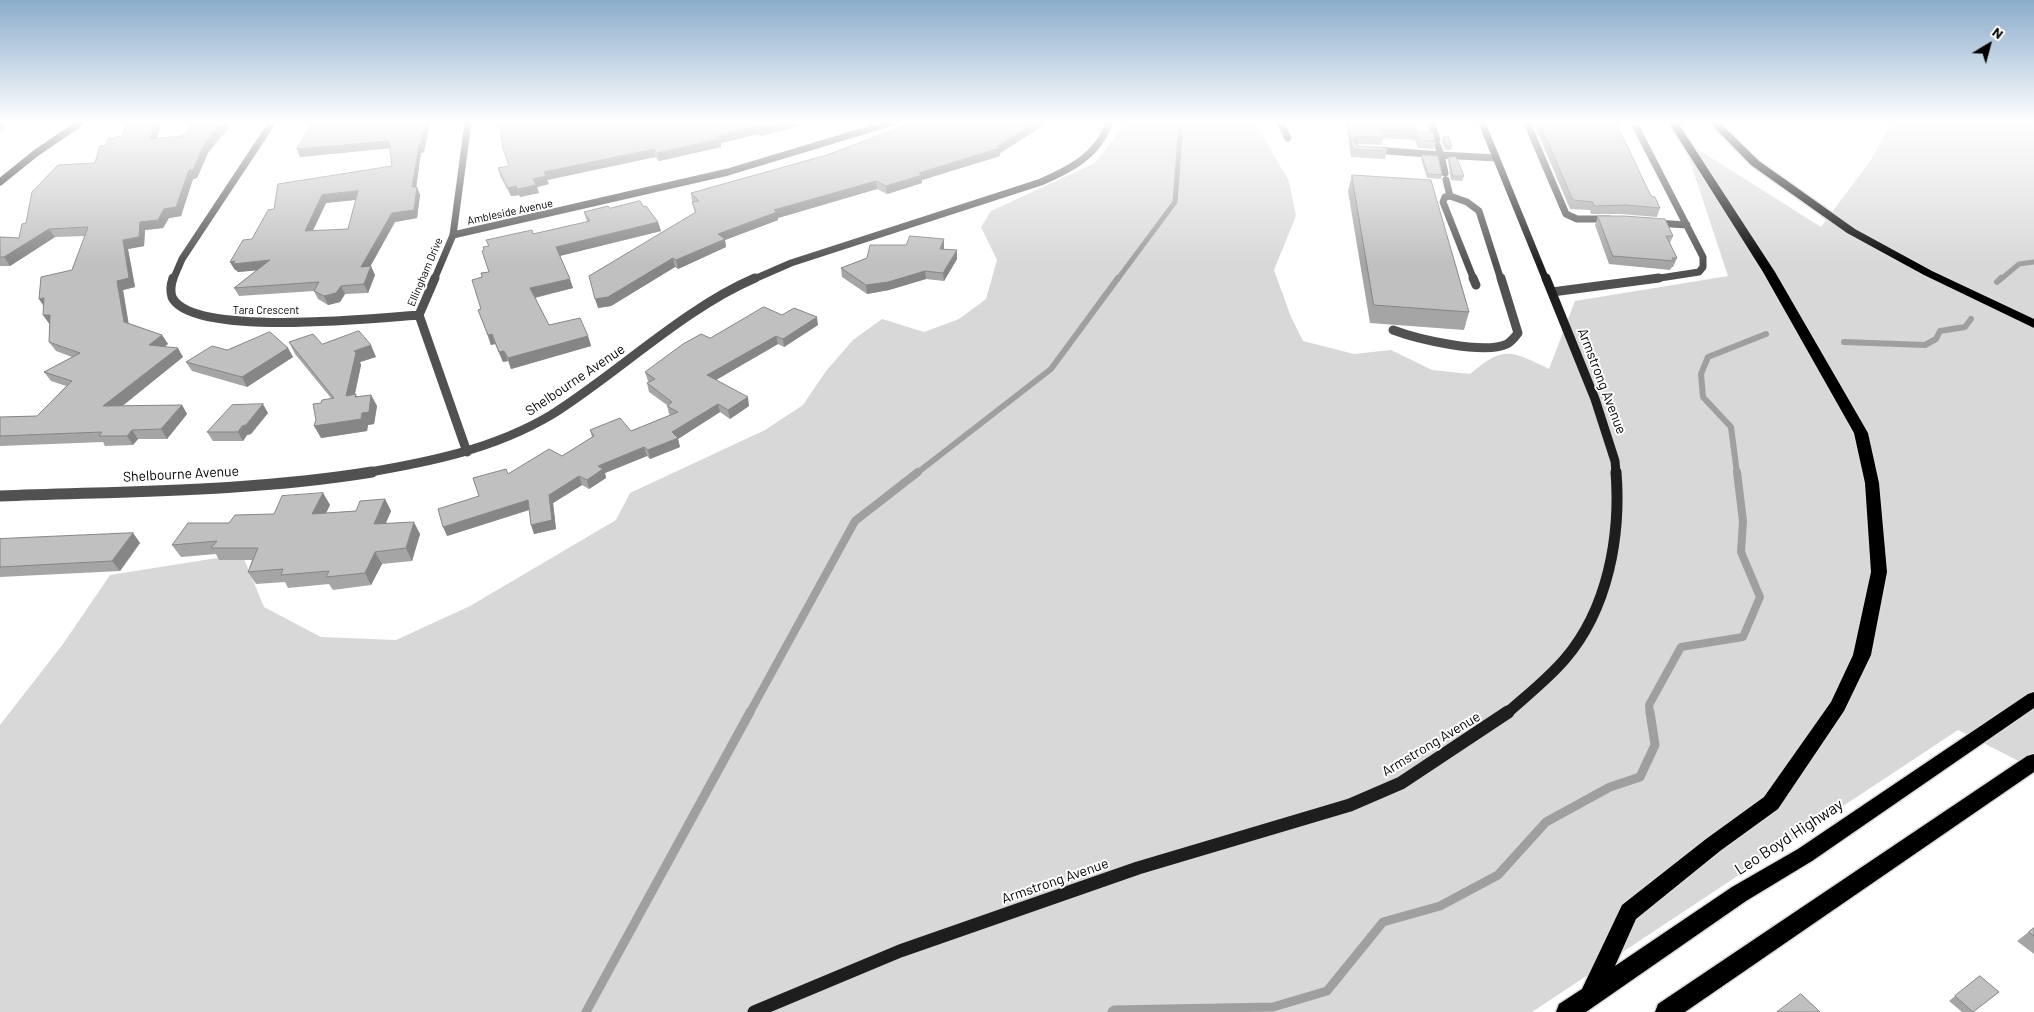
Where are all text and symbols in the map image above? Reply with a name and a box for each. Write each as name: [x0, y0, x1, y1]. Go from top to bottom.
north arrow: [1964, 20, 2014, 70]
text: N: [1989, 23, 2007, 42]
street label: Ambleside Avenue: [466, 196, 554, 228]
street label: Ellingham Drive: [405, 236, 445, 308]
street label: Tara Crescent: [233, 303, 299, 317]
street label: Armstrong Avenue: [1574, 326, 1630, 436]
street label: Shelbourne Avenue: [522, 341, 628, 419]
street label: Shelbourne Avenue: [122, 463, 240, 485]
street label: Armstrong Avenue: [1379, 708, 1483, 780]
street label: Leo Boyd Highway: [1731, 795, 1847, 879]
street label: Armstrong Avenue: [999, 855, 1111, 907]

